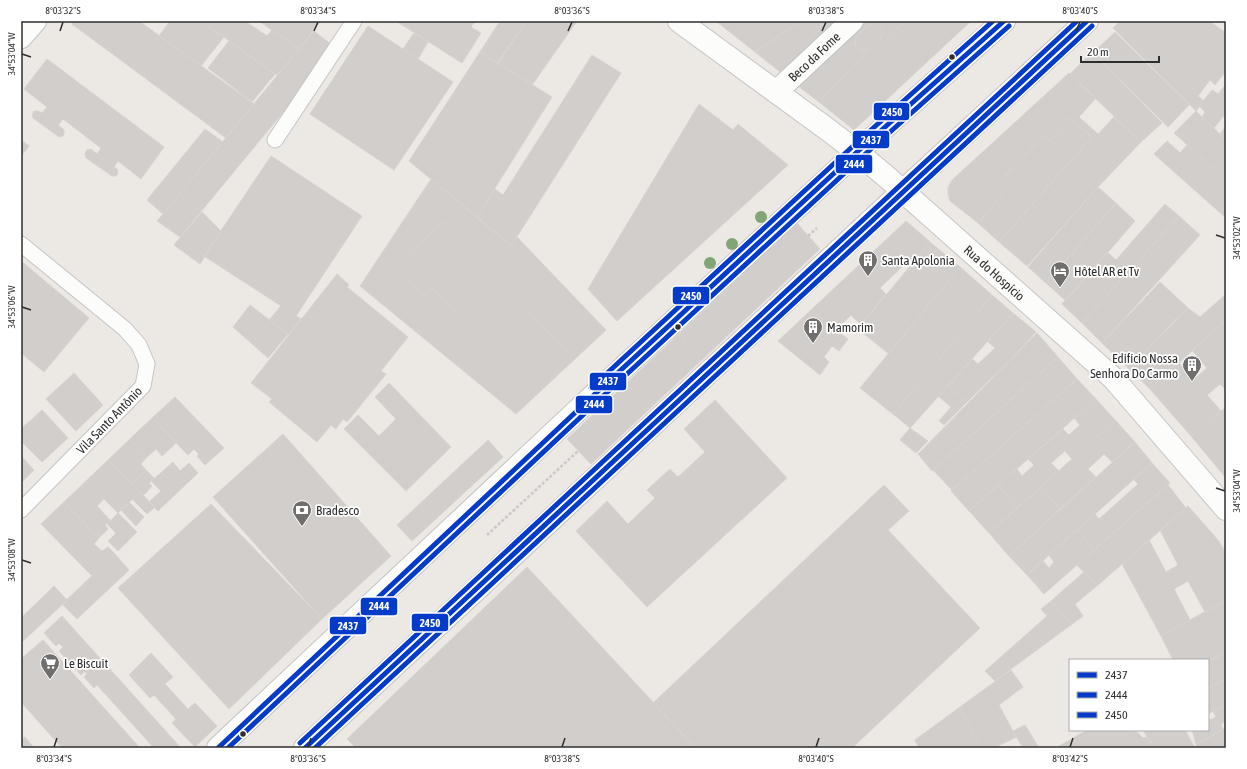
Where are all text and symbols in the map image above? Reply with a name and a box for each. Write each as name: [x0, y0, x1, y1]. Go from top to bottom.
text: 8°03'32"S: [45, 5, 81, 16]
text: 8°03'34"S: [300, 5, 336, 16]
text: 8°03'36"S: [554, 5, 590, 16]
text: 8°03'38"S: [808, 5, 844, 16]
text: 8°03'40"S: [1062, 5, 1098, 16]
street label: Beco da Fome: [785, 29, 843, 85]
text: 34°53'04"W: [6, 32, 17, 76]
scale bar: [1081, 38, 1159, 64]
text: 20 m: [1087, 45, 1109, 59]
unlabelled marker: [947, 52, 957, 62]
line badge: 2450: [873, 102, 910, 121]
text: 2450: [882, 106, 902, 118]
line badge: 2437: [852, 130, 890, 149]
text: 2437: [861, 134, 881, 146]
line badge: 2444: [835, 154, 873, 174]
text: 2444: [844, 158, 864, 170]
text: 34°53'02"W: [1231, 216, 1242, 260]
street label: Rua do Hospício: [961, 242, 1028, 304]
building icon: Santa Apolonia: [857, 249, 879, 277]
place label: Santa Apolonia: [882, 253, 955, 268]
hotel icon: Hôtel AR et Tv: [1049, 260, 1071, 288]
place label: Hôtel AR et Tv: [1074, 264, 1140, 279]
text: 34°53'06"W: [6, 285, 17, 329]
line badge: 2450: [672, 286, 710, 305]
text: 2450: [681, 290, 701, 302]
building icon: Mamorim: [802, 316, 824, 344]
place label: Mamorim: [827, 320, 873, 335]
unlabelled marker: [673, 322, 683, 332]
place label: Edifício Nossa Senhora Do Carmo: [1090, 351, 1178, 381]
building icon: Edifício Nossa Senhora Do Carmo: [1181, 354, 1203, 382]
line badge: 2437: [589, 372, 627, 391]
text: 2437: [598, 375, 618, 387]
street label: Vila Santo Antônio: [73, 384, 145, 457]
line badge: 2444: [575, 395, 613, 414]
text: 2444: [584, 398, 604, 410]
text: 34°53'04"W: [1231, 469, 1242, 513]
bank icon: Bradesco: [291, 499, 313, 527]
place label: Bradesco: [316, 503, 359, 518]
text: 34°53'08"W: [6, 538, 17, 582]
line badge: 2444: [360, 597, 398, 616]
text: 2444: [369, 600, 389, 612]
line badge: 2450: [411, 613, 449, 632]
line badge: 2437: [329, 616, 367, 635]
text: 2450: [420, 617, 440, 629]
text: 2437: [338, 620, 358, 632]
supermarket icon: Le Biscuit: [39, 652, 61, 680]
place label: Le Biscuit: [64, 656, 109, 671]
legend: [1069, 659, 1209, 731]
text: 2437: [1105, 668, 1128, 682]
text: 2444: [1105, 688, 1128, 702]
text: 2450: [1105, 708, 1128, 722]
unlabelled marker: [238, 729, 248, 739]
text: 8°03'34"S: [36, 753, 72, 764]
text: 8°03'36"S: [290, 753, 326, 764]
text: 8°03'38"S: [544, 753, 580, 764]
text: 8°03'40"S: [798, 753, 834, 764]
text: 8°03'42"S: [1052, 753, 1088, 764]

